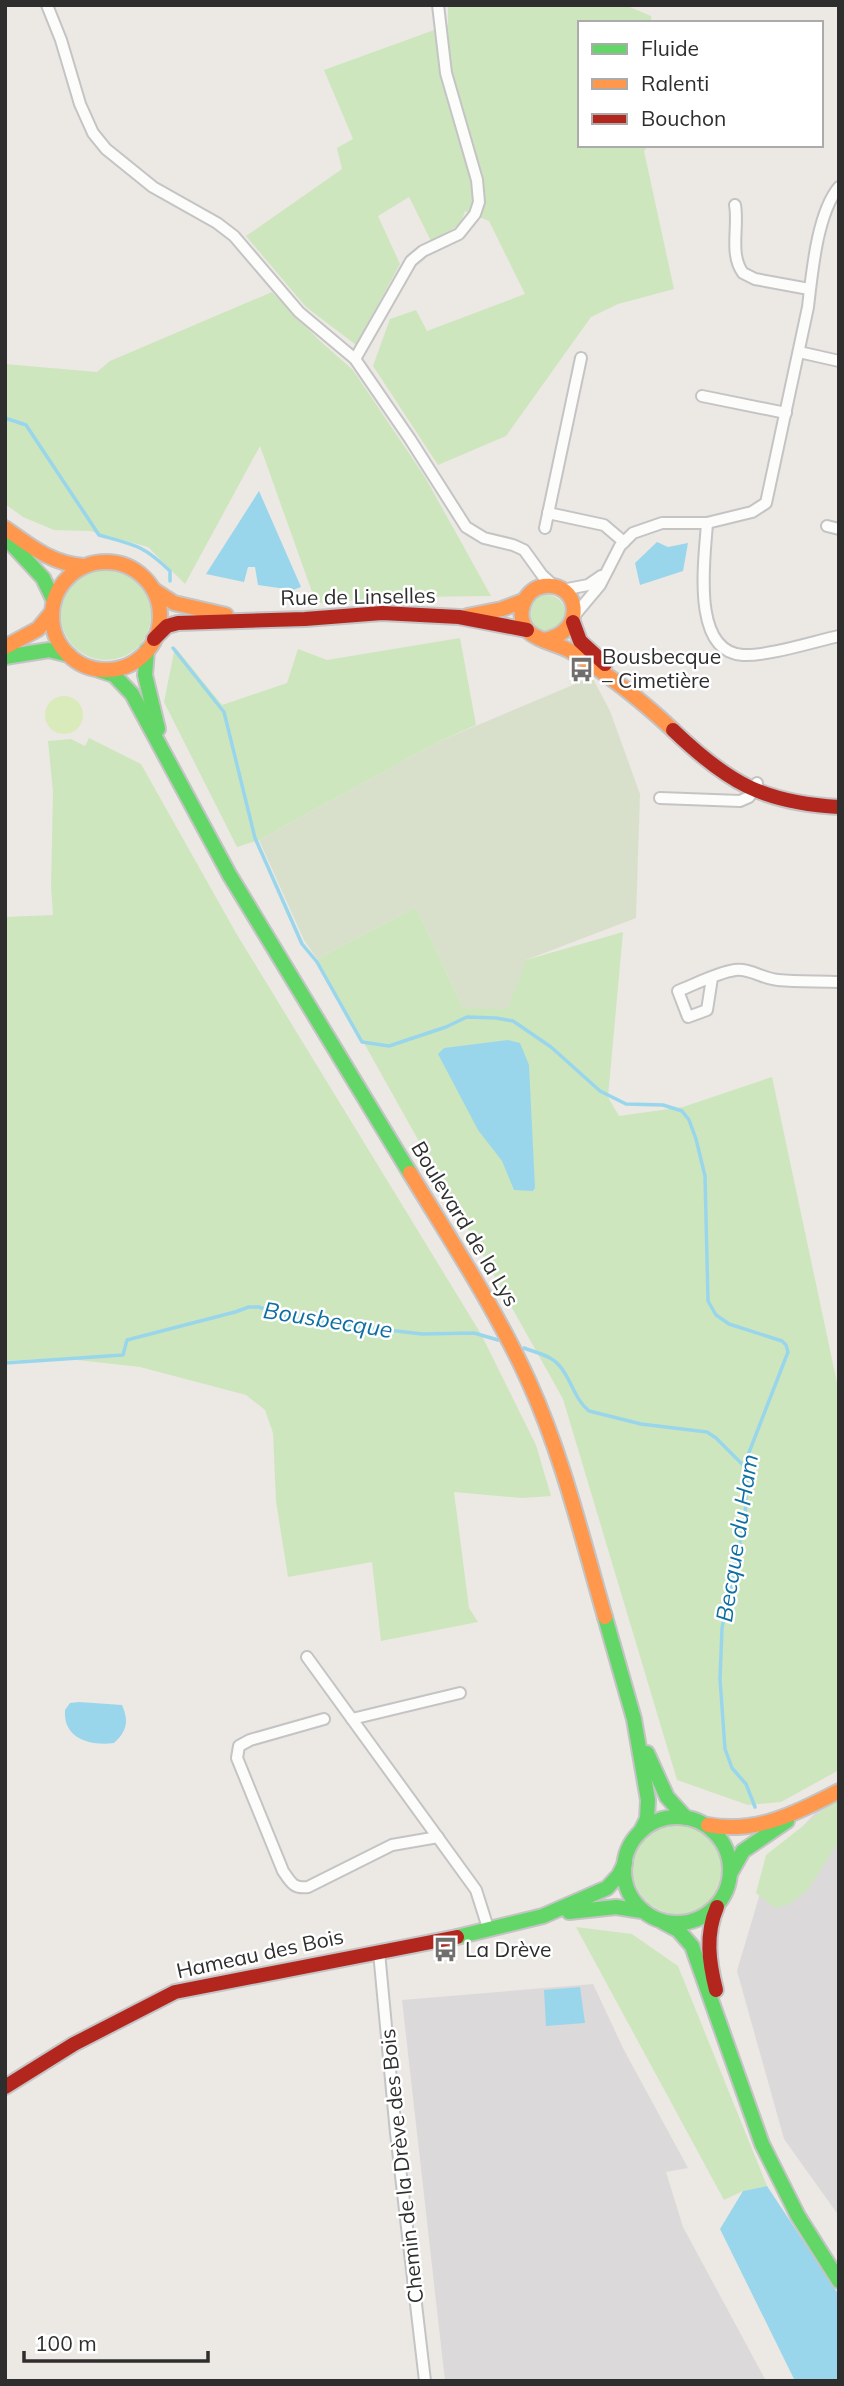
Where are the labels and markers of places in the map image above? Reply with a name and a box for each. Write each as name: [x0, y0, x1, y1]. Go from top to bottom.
place label: Bousbecque – Cimetière: [602, 643, 721, 693]
bus stop icon: Bousbecque – Cimetière: [568, 655, 596, 683]
bus stop icon: La Drève: [431, 1936, 459, 1964]
place label: La Drève: [465, 1936, 551, 1962]

